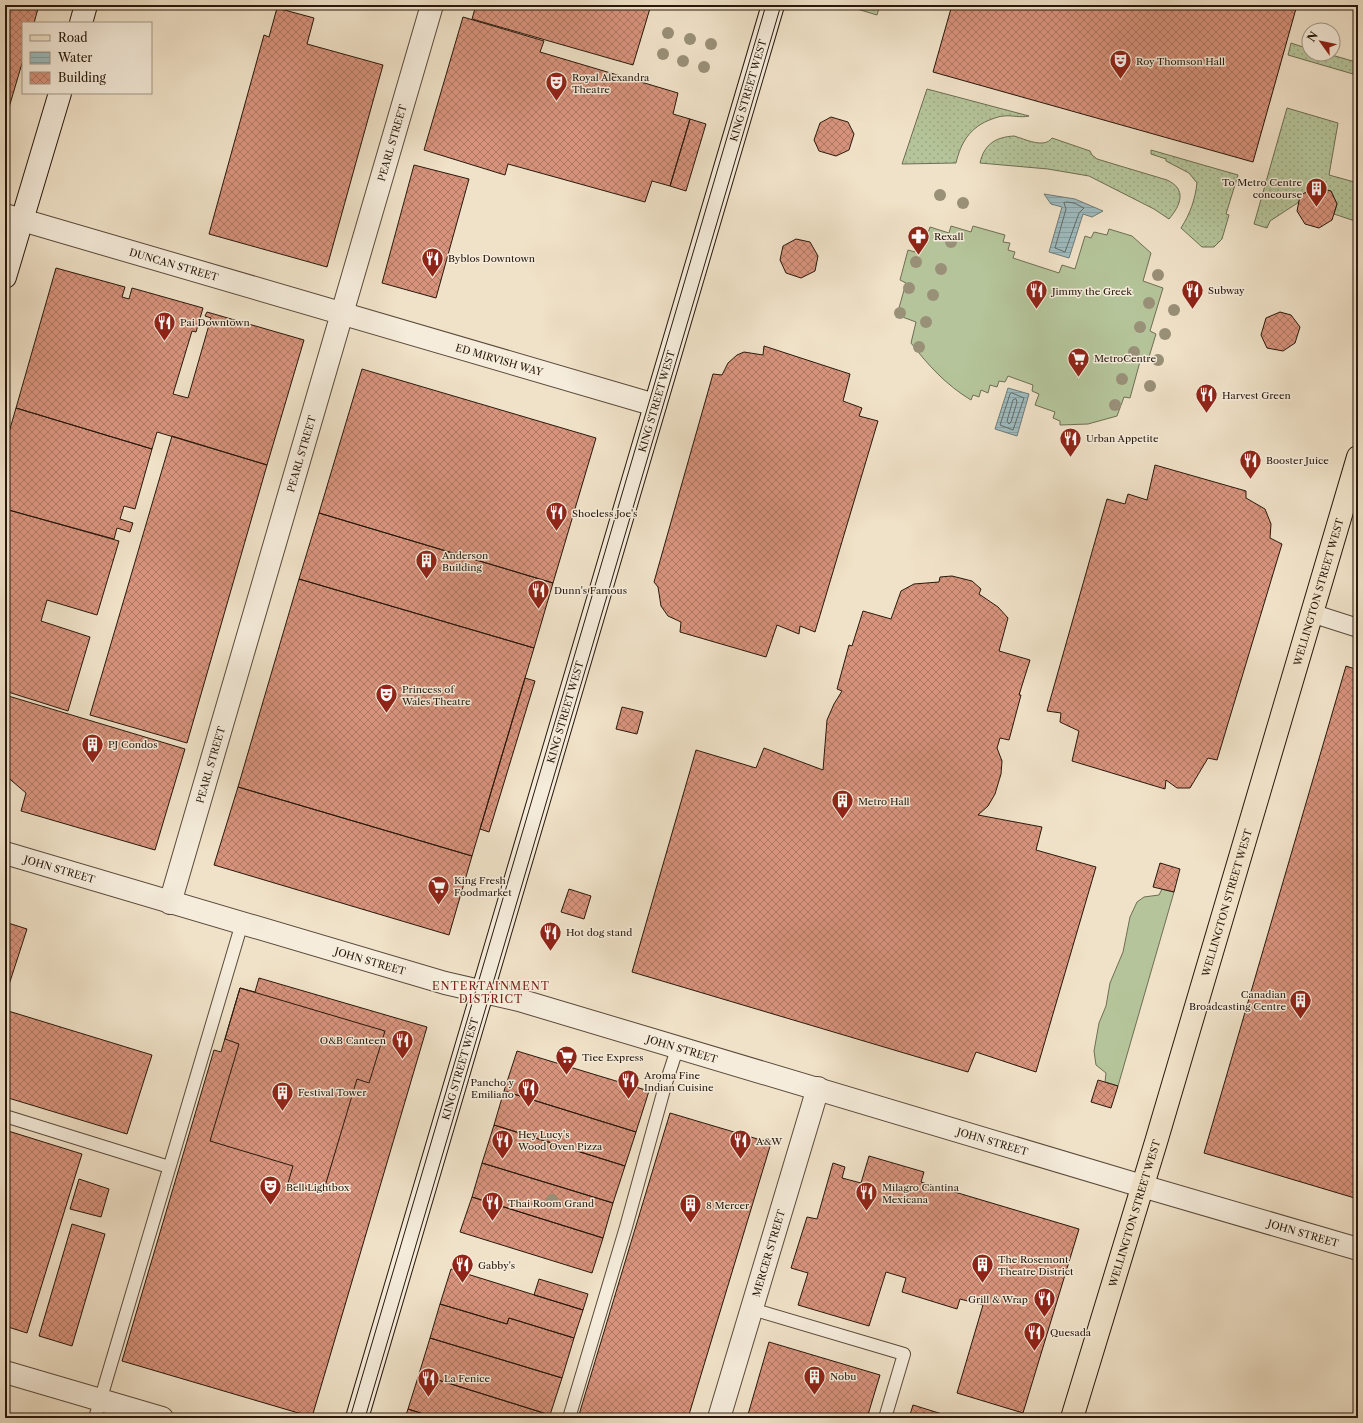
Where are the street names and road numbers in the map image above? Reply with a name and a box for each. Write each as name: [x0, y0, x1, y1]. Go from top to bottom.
street label: KING STREET WEST: [727, 37, 770, 143]
street label: PEARL STREET: [375, 102, 410, 183]
street label: DUNCAN STREET: [128, 246, 220, 284]
street label: ED MIRVISH WAY: [454, 341, 545, 379]
street label: KING STREET WEST: [636, 348, 678, 454]
street label: PEARL STREET: [284, 414, 319, 494]
street label: WELLINGTON STREET WEST: [1291, 516, 1347, 668]
street label: KING STREET WEST: [544, 659, 587, 765]
street label: PEARL STREET: [193, 725, 228, 805]
street label: WELLINGTON STREET WEST: [1199, 827, 1255, 979]
street label: JOHN STREET: [21, 852, 97, 886]
street label: JOHN STREET: [331, 944, 408, 978]
street label: KING STREET WEST: [439, 1016, 482, 1122]
street label: JOHN STREET: [643, 1032, 720, 1066]
street label: JOHN STREET: [954, 1125, 1030, 1159]
street label: WELLINGTON STREET WEST: [1106, 1138, 1163, 1290]
street label: MERCER STREET: [750, 1208, 788, 1299]
street label: JOHN STREET: [1264, 1216, 1341, 1250]

